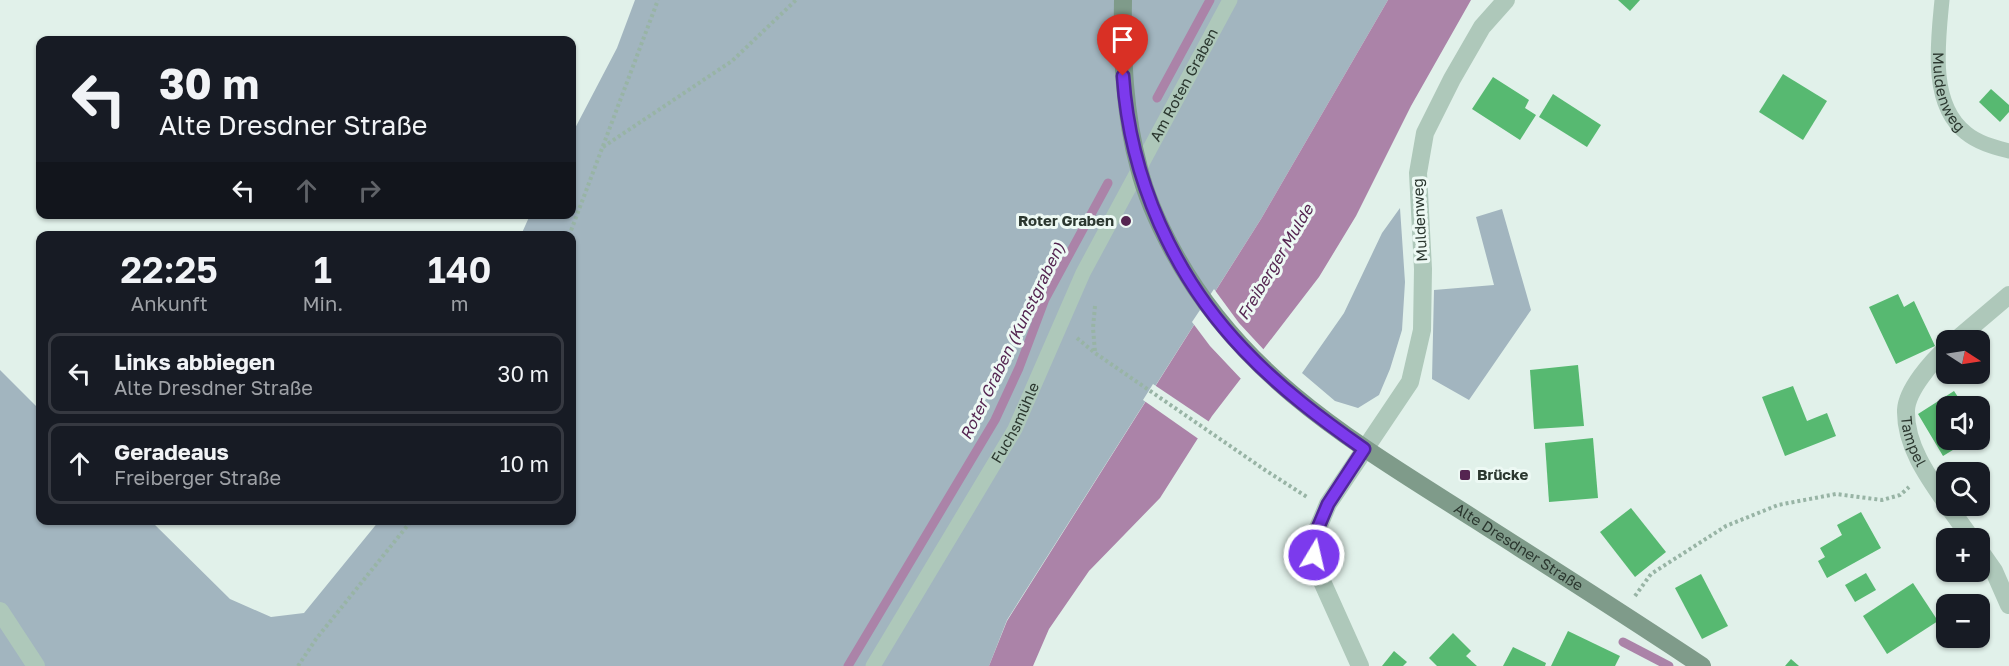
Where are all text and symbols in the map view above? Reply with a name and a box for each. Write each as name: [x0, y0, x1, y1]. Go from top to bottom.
pin: [1097, 14, 1148, 76]
icon: arrive: [1106, 23, 1139, 56]
street label: Am Roten Graben: [1146, 25, 1221, 144]
street label: Muldenweg: [1930, 52, 1969, 135]
text: 30 m: [159, 58, 259, 108]
icon: left: [60, 60, 138, 138]
text: Alte Dresdner Straße: [159, 109, 428, 141]
icon: left: [227, 174, 260, 207]
icon: ahead: [290, 174, 323, 207]
icon: right: [353, 174, 386, 207]
street label: Muldenweg: [1408, 178, 1430, 262]
water label: Freiberger Mulde: [1233, 199, 1318, 323]
place label: Roter Graben: [1018, 211, 1114, 229]
marker: Roter Graben: [1119, 214, 1133, 228]
water label: Roter Graben (Kunstgraben): [955, 238, 1069, 443]
text: 22:25: [120, 248, 218, 291]
text: 1: [314, 248, 332, 291]
text: 140: [428, 248, 492, 291]
text: Ankunft: [131, 291, 208, 315]
text: Min.: [302, 291, 343, 315]
text: m: [451, 291, 468, 315]
north arrow: [1936, 330, 1990, 384]
map controls: [1936, 330, 1990, 648]
text: Links abbiegen: [114, 348, 275, 375]
icon: left: [63, 357, 96, 390]
text: 30 m: [498, 360, 549, 387]
text: Alte Dresdner Straße: [114, 375, 313, 399]
street label: Fuchsmühle: [987, 379, 1042, 466]
button: sound: [1936, 396, 1990, 450]
street label: Tampel: [1898, 415, 1931, 470]
text: Geradeaus: [114, 438, 229, 465]
icon: ahead: [63, 447, 96, 480]
text: 10 m: [500, 450, 549, 477]
button: search: [1936, 462, 1990, 516]
text: Freiberger Straße: [114, 465, 281, 489]
place label: Brücke: [1477, 465, 1528, 483]
marker: Brücke: [1458, 468, 1472, 482]
street label: Alte Dresdner Straße: [1451, 499, 1587, 594]
position arrow: [1282, 523, 1346, 587]
button: +: [1936, 528, 1990, 582]
button: −: [1936, 594, 1990, 648]

